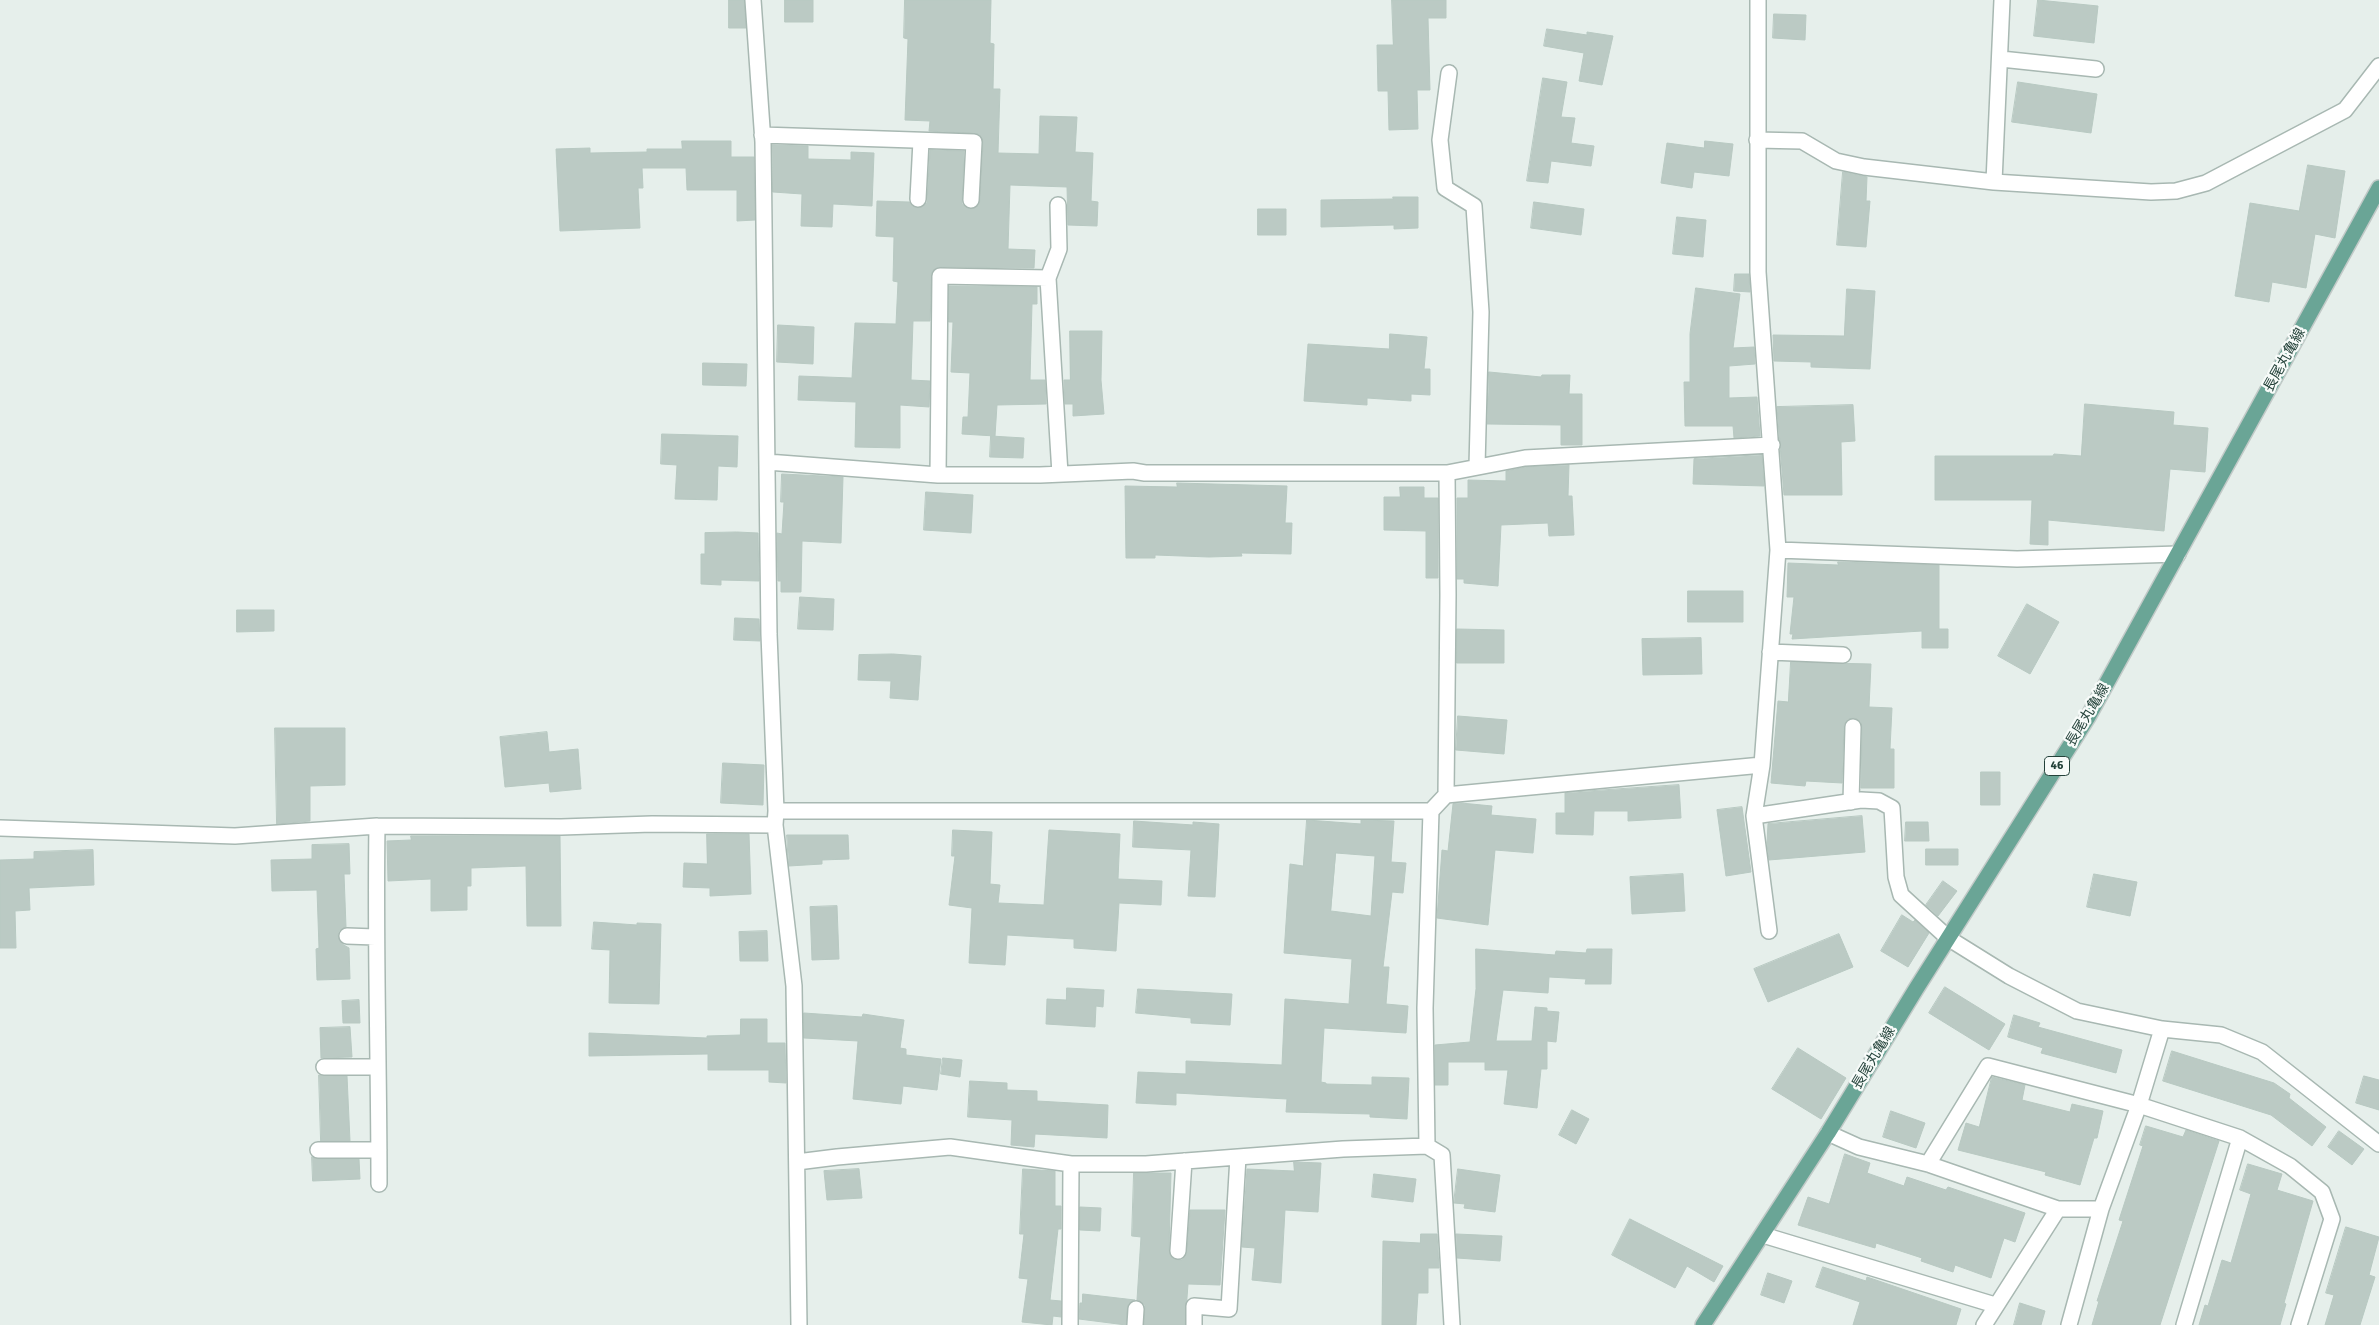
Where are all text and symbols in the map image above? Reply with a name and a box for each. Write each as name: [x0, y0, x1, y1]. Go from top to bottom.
street label: 長尾丸亀線: [2261, 325, 2309, 395]
street label: 長尾丸亀線: [2063, 681, 2113, 749]
road number: 46: [2044, 756, 2070, 776]
street label: 長尾丸亀線: [1849, 1024, 1899, 1092]

